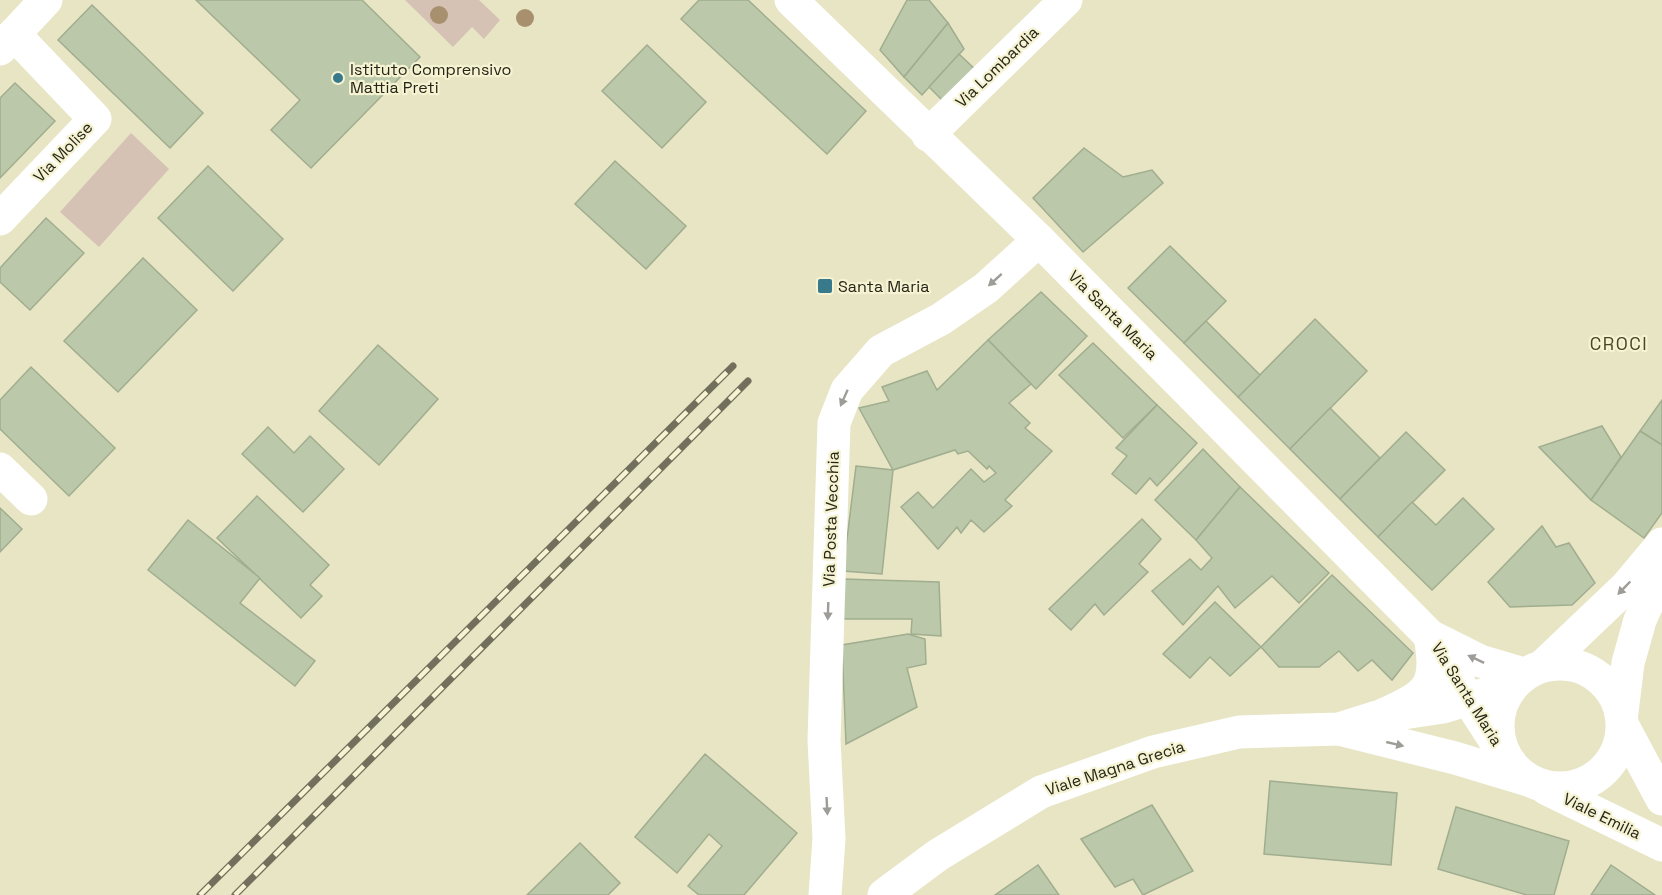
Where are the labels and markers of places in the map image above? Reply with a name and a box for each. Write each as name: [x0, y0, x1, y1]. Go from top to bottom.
place label: Istituto Comprensivo Mattia Preti: [350, 59, 511, 98]
marker: Istituto Comprensivo Mattia Preti: [331, 71, 345, 85]
place label: Santa Maria: [838, 276, 929, 297]
marker: Santa Maria: [816, 277, 834, 295]

